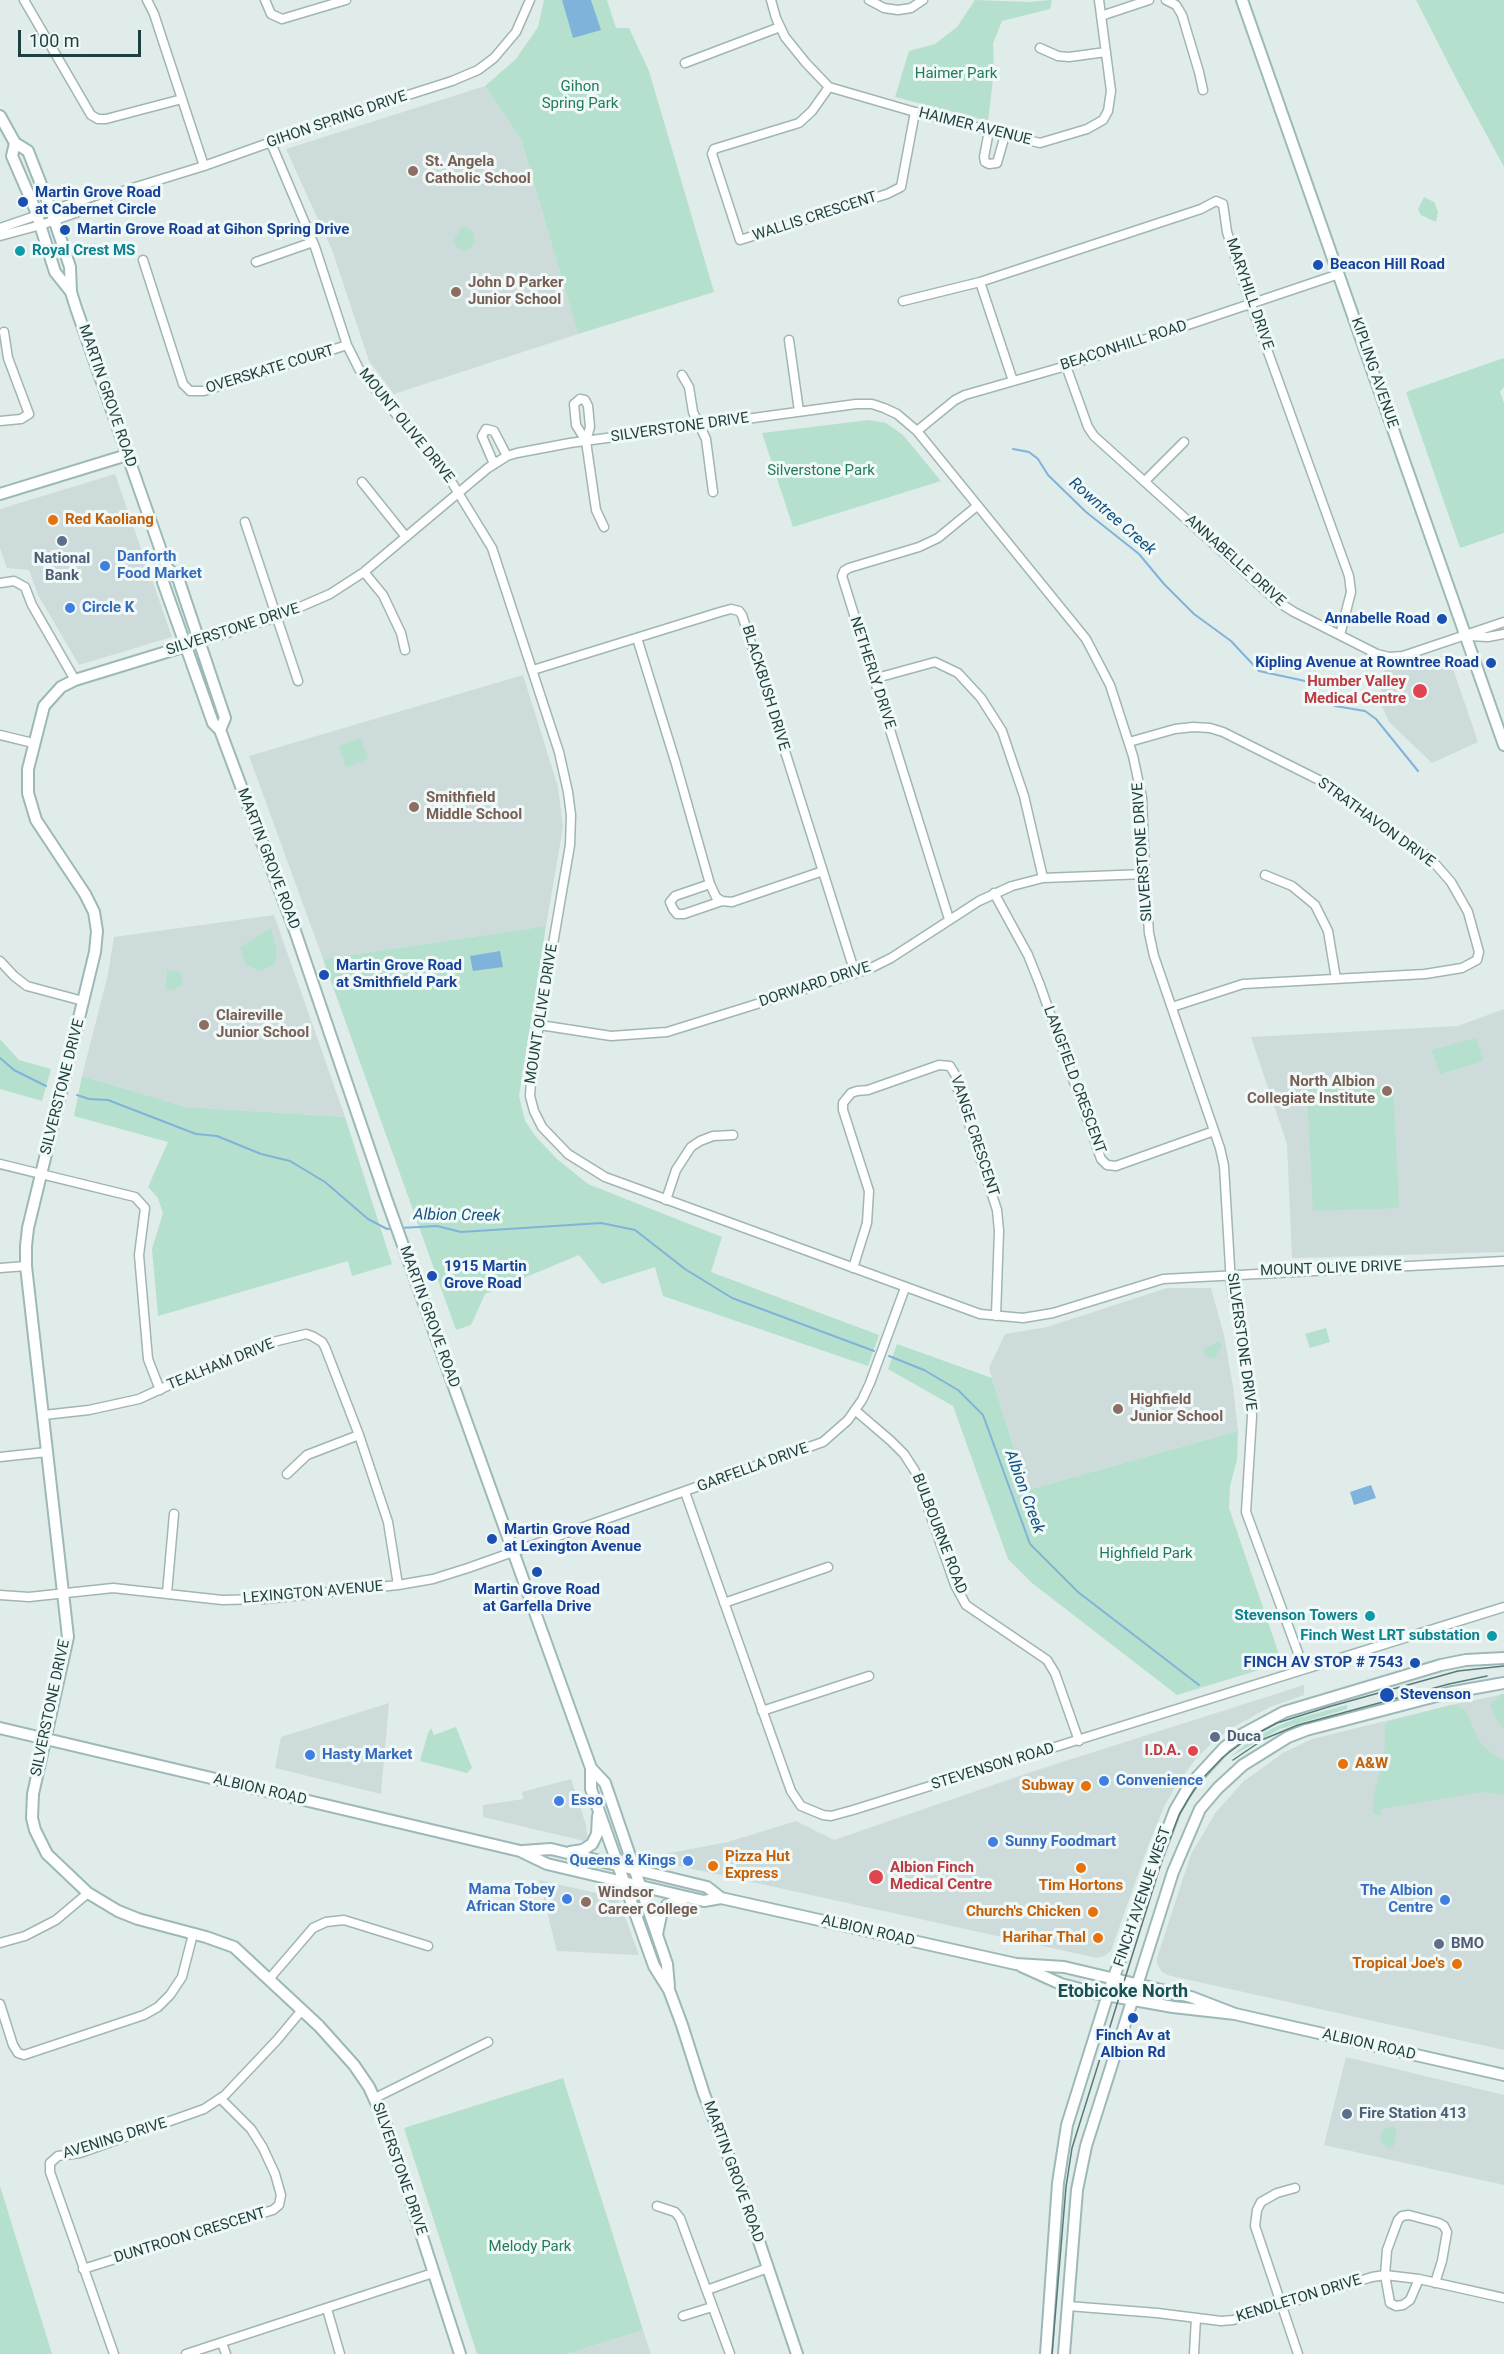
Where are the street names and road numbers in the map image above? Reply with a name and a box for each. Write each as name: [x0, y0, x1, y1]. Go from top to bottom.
street label: GIHON SPRING DRIVE: [264, 88, 410, 152]
street label: HAIMER AVENUE: [917, 104, 1033, 150]
street label: WALLIS CRESCENT: [750, 188, 880, 246]
street label: MARYHILL DRIVE: [1221, 236, 1277, 352]
street label: KIPLING AVENUE: [1347, 315, 1401, 431]
street label: BEACONHILL ROAD: [1058, 317, 1190, 375]
street label: MARTIN GROVE ROAD: [74, 322, 140, 470]
street label: OVERSKATE COURT: [204, 342, 336, 398]
street label: MOUNT OLIVE DRIVE: [354, 365, 458, 487]
street label: SILVERSTONE DRIVE: [610, 409, 750, 447]
street label: ANNABELLE DRIVE: [1181, 511, 1289, 611]
street label: SILVERSTONE DRIVE: [164, 600, 302, 660]
street label: NETHERLY DRIVE: [845, 615, 899, 731]
street label: BLACKBUSH DRIVE: [737, 623, 793, 753]
street label: STRATHAVON DRIVE: [1314, 774, 1438, 872]
street label: SILVERSTONE DRIVE: [1129, 782, 1157, 922]
street label: MARTIN GROVE ROAD: [233, 786, 303, 932]
street label: MOUNT OLIVE DRIVE: [522, 943, 562, 1085]
street label: DORWARD DRIVE: [757, 958, 873, 1012]
street label: LANGFIELD CRESCENT: [1039, 1004, 1109, 1156]
street label: SILVERSTONE DRIVE: [37, 1017, 89, 1157]
street label: VANGE CRESCENT: [946, 1073, 1002, 1199]
street label: MARTIN GROVE ROAD: [395, 1244, 463, 1390]
street label: MOUNT OLIVE DRIVE: [1260, 1258, 1402, 1280]
street label: SILVERSTONE DRIVE: [1222, 1272, 1260, 1412]
street label: TEALHAM DRIVE: [165, 1335, 277, 1395]
street label: GARFELLA DRIVE: [695, 1440, 811, 1496]
street label: BULBOURNE ROAD: [908, 1471, 970, 1597]
street label: LEXINGTON AVENUE: [242, 1578, 384, 1608]
street label: SILVERSTONE DRIVE: [28, 1638, 74, 1778]
street label: STEVENSON ROAD: [929, 1740, 1057, 1794]
street label: ALBION ROAD: [212, 1771, 308, 1809]
street label: FINCH AVENUE WEST: [1111, 1825, 1175, 1969]
street label: ALBION ROAD: [820, 1912, 916, 1950]
street label: ALBION ROAD: [1321, 2026, 1417, 2064]
street label: MARTIN GROVE ROAD: [699, 2099, 767, 2245]
street label: SILVERSTONE DRIVE: [368, 2100, 430, 2238]
street label: AVENING DRIVE: [61, 2115, 169, 2163]
street label: DUNTROON CRESCENT: [112, 2204, 268, 2268]
street label: KENDLETON DRIVE: [1234, 2271, 1364, 2327]

